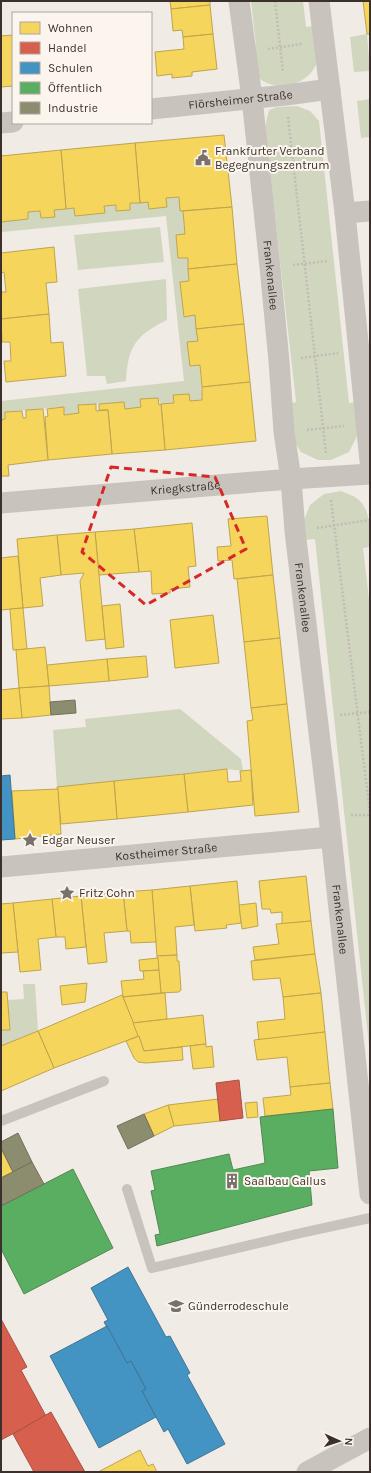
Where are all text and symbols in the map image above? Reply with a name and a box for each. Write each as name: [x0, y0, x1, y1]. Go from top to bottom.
legend: [12, 12, 152, 124]
text: Wohnen: [48, 21, 93, 35]
text: Handel: [48, 41, 87, 55]
text: Schulen: [48, 61, 93, 75]
text: Öffentlich: [48, 81, 102, 95]
street label: Flörsheimer Straße: [188, 87, 294, 112]
text: Industrie: [48, 101, 98, 115]
place label: Frankfurter Verband Begegnungszentrum: [215, 144, 330, 172]
public building icon: Frankfurter Verband Begegnungszentrum: [194, 149, 212, 167]
street label: Frankenallee: [260, 239, 281, 311]
street label: Kriegkstraße: [150, 478, 221, 498]
street label: Frankenallee: [292, 562, 314, 633]
place icon: Edgar Neuser: [21, 831, 39, 849]
place label: Edgar Neuser: [42, 833, 116, 847]
street label: Kostheimer Straße: [115, 840, 218, 864]
place icon: Fritz Cohn: [58, 884, 76, 902]
street label: Frankenallee: [329, 884, 351, 955]
place label: Fritz Cohn: [79, 886, 135, 900]
building icon: Saalbau Gallus: [223, 1172, 241, 1190]
place label: Saalbau Gallus: [244, 1174, 326, 1188]
school or university icon: Günderrodeschule: [167, 1297, 185, 1315]
place label: Günderrodeschule: [188, 1299, 289, 1313]
north arrow: [319, 1421, 359, 1461]
text: N: [342, 1437, 355, 1446]

